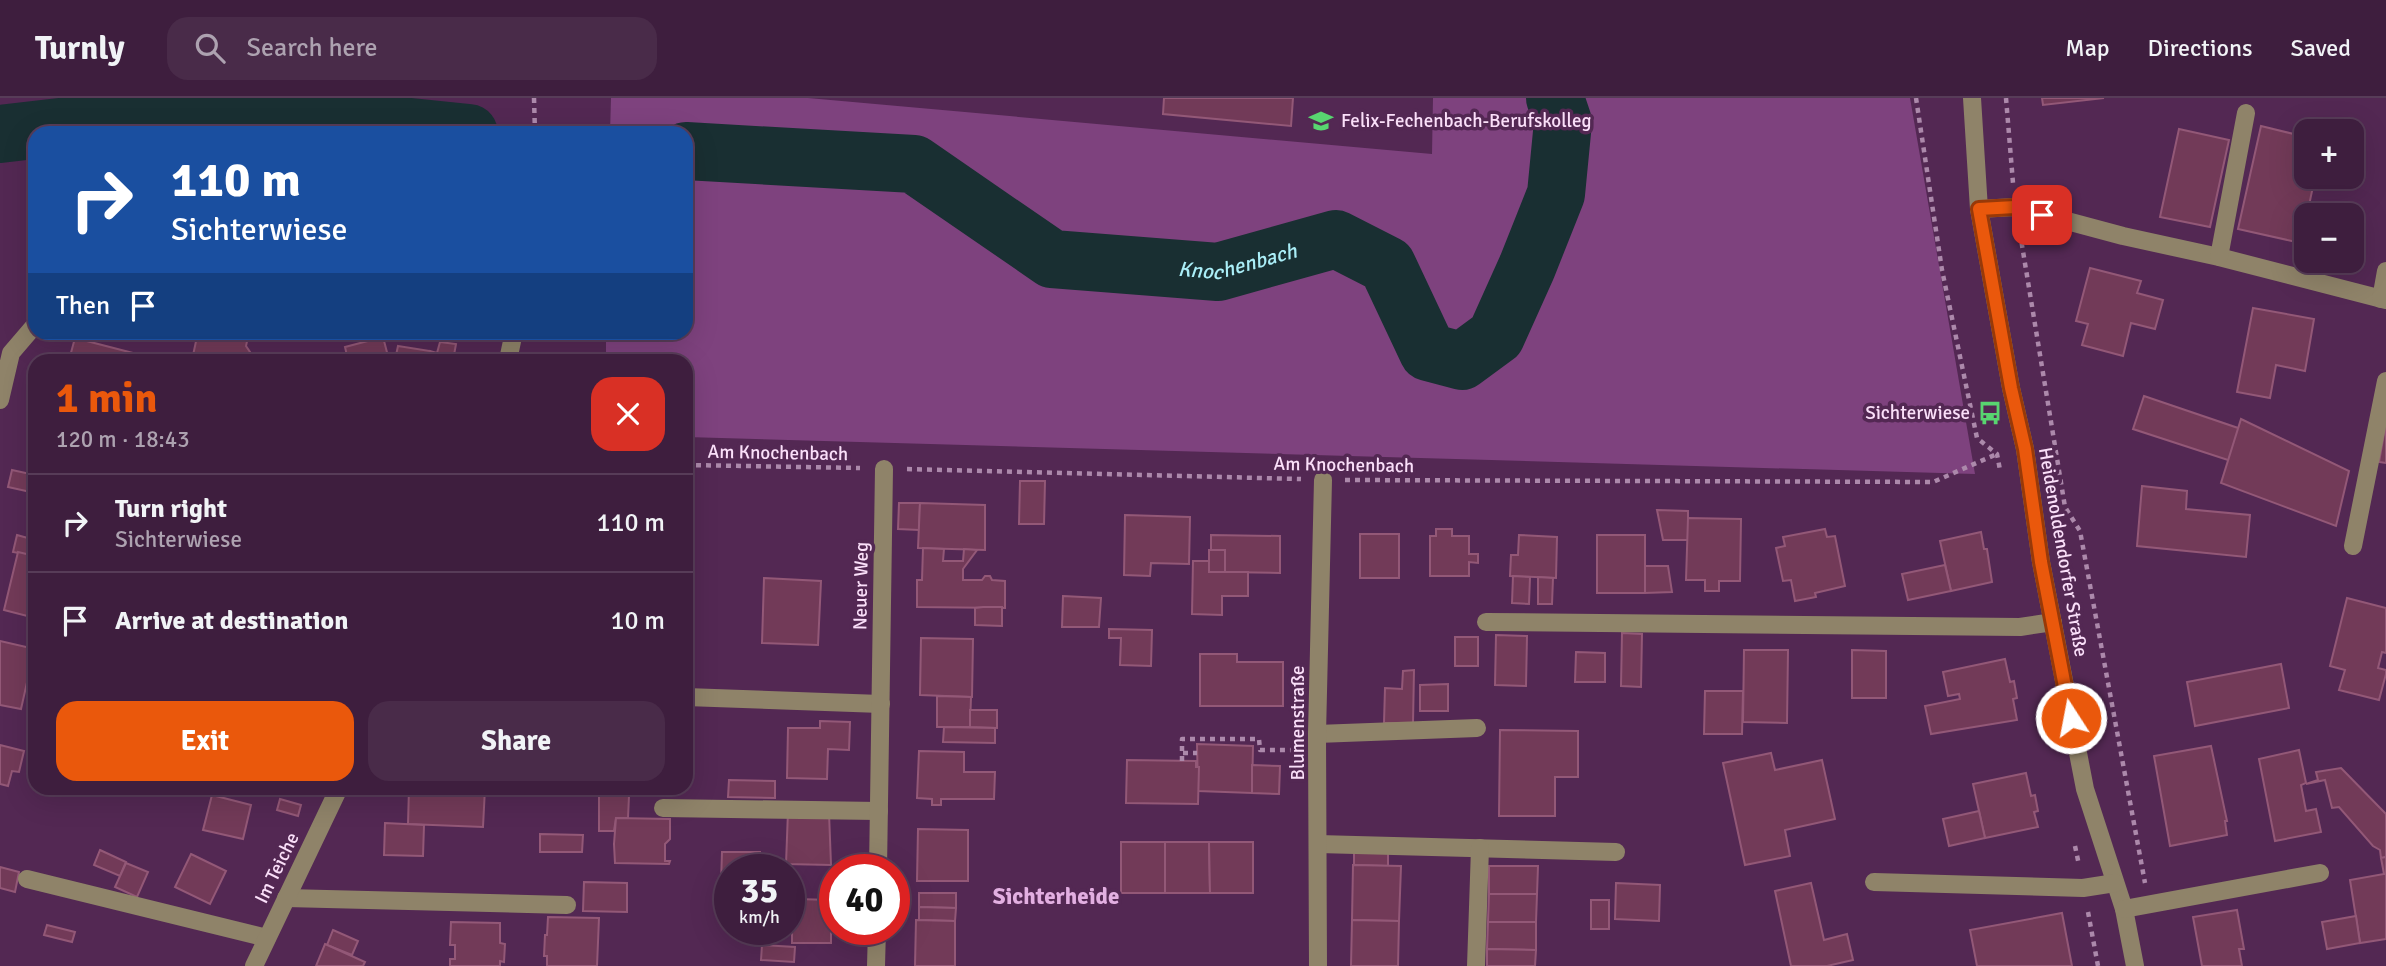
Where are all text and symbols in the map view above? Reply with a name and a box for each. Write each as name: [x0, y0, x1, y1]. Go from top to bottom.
search box: [167, 17, 657, 80]
text: Turnly: [35, 28, 125, 69]
icon: search: [191, 29, 229, 67]
text: Search here: [247, 32, 378, 64]
text: Map: [2065, 33, 2110, 63]
text: Directions: [2148, 33, 2253, 63]
text: Saved: [2291, 33, 2351, 63]
school or university icon: Felix-Fechenbach-Berufskolleg: [1307, 107, 1335, 135]
place label: Felix-Fechenbach-Berufskolleg: [1341, 109, 1592, 133]
map controls: [2294, 119, 2364, 273]
button: +: [2294, 119, 2364, 189]
text: 110 m: [171, 150, 301, 210]
icon: right: [56, 154, 147, 245]
pin: [2012, 185, 2072, 245]
icon: arrive: [2023, 196, 2061, 234]
button: −: [2294, 203, 2364, 273]
text: Sichterwiese: [171, 210, 348, 249]
water label: Knochenbach: [1177, 237, 1300, 285]
icon: arrive: [124, 287, 162, 325]
text: Then: [56, 290, 110, 322]
text: 1 min: [56, 373, 157, 424]
button: close: [591, 377, 665, 451]
bus stop icon: Sichterwiese: [1976, 399, 2004, 427]
place label: Sichterwiese: [1865, 401, 1970, 425]
text: 120 m · 18:43: [56, 425, 190, 454]
street label: Am Knochenbach: [708, 440, 848, 466]
street label: Heidenoldendorfer Straße: [2033, 445, 2093, 659]
street label: Am Knochenbach: [1274, 452, 1414, 478]
text: Turn right: [115, 493, 227, 525]
icon: right: [56, 504, 94, 542]
text: 110 m: [596, 507, 665, 539]
text: Sichterwiese: [115, 525, 242, 554]
street label: Neuer Weg: [848, 542, 874, 630]
icon: arrive: [56, 602, 94, 640]
text: Arrive at destination: [115, 605, 348, 637]
text: 10 m: [610, 605, 665, 637]
street label: Blumenstraße: [1286, 665, 1310, 781]
position arrow: [2034, 681, 2108, 755]
button: Exit: [56, 701, 354, 781]
button: Share: [368, 701, 665, 781]
street label: Im Teiche: [250, 829, 304, 907]
speed limit sign: 40: [819, 854, 910, 945]
text: 35: [741, 869, 778, 912]
district label: Sichterheide: [993, 882, 1119, 911]
text: km/h: [739, 906, 780, 928]

